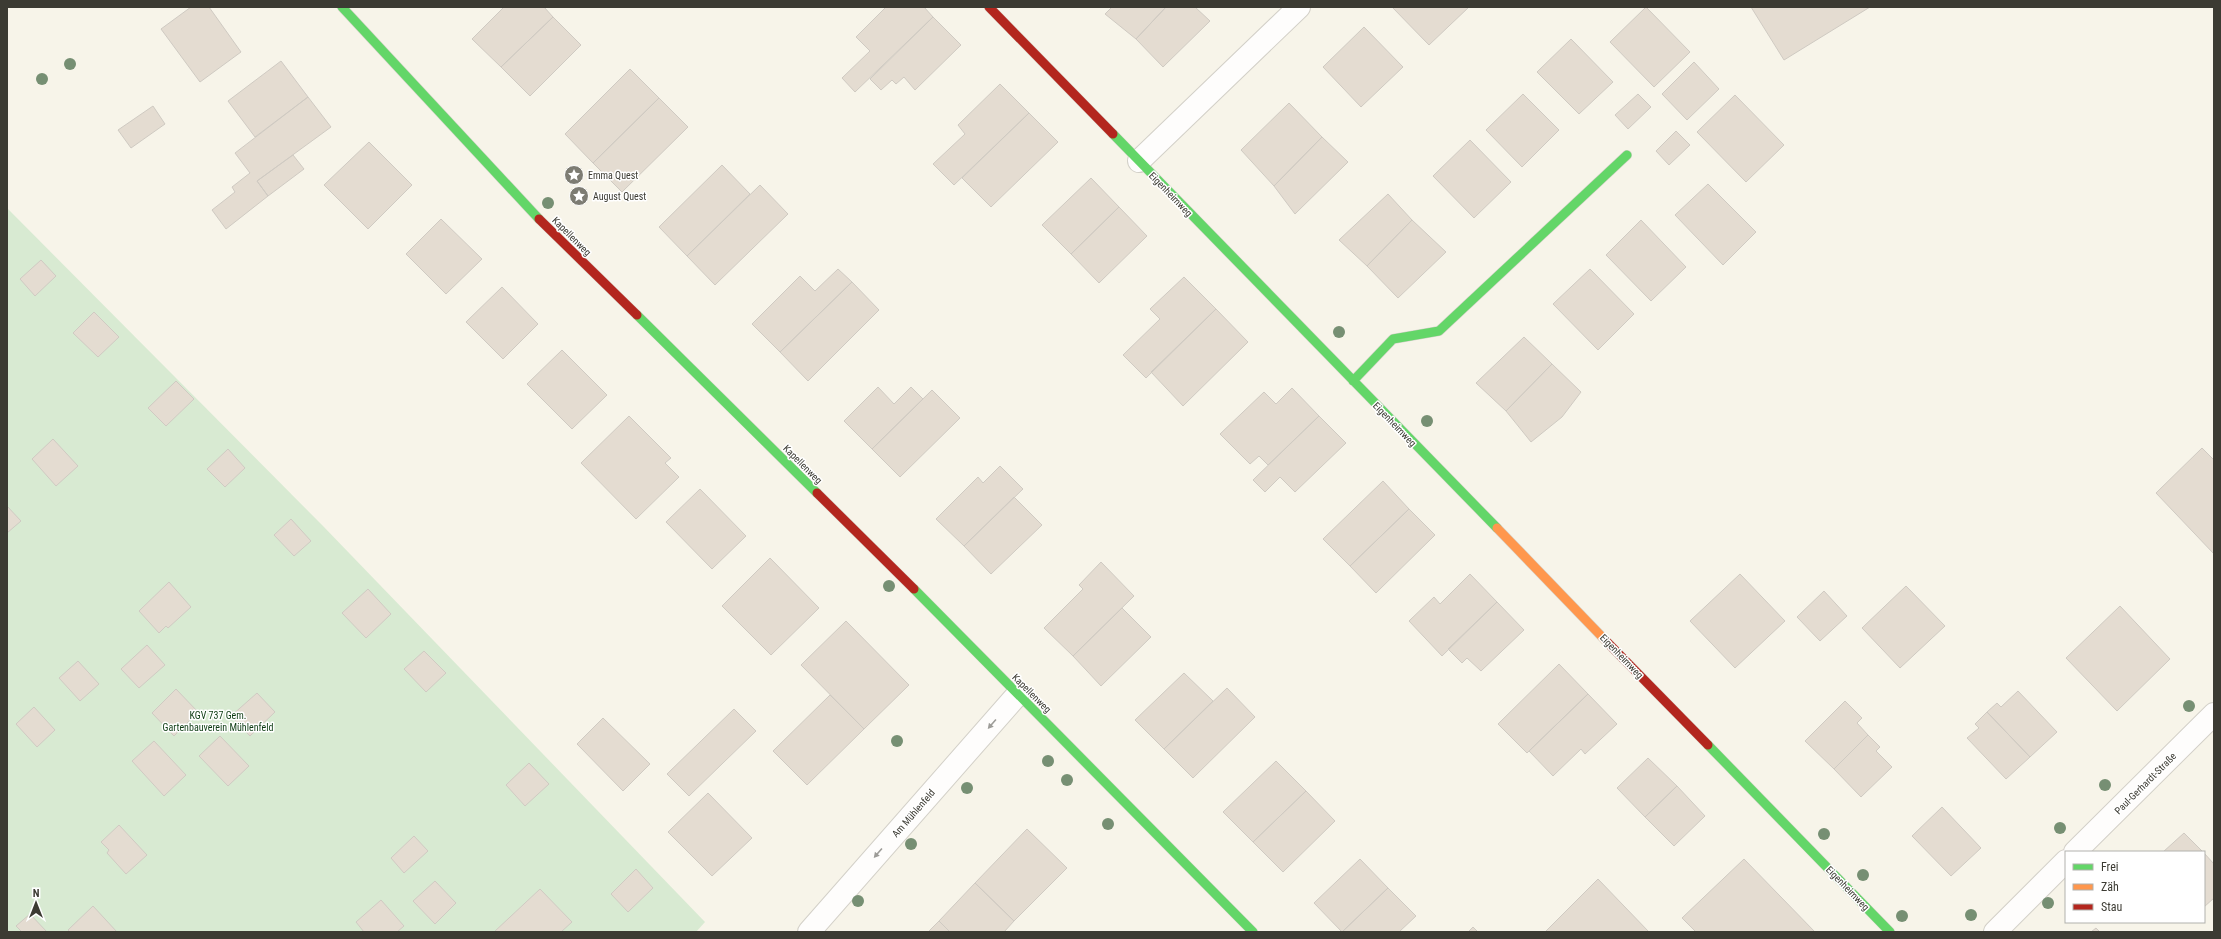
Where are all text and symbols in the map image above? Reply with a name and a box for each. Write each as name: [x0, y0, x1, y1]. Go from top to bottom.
place icon: Emma Quest: [563, 164, 585, 186]
place label: Emma Quest: [588, 170, 638, 181]
street label: Eigenheimweg: [1147, 170, 1195, 219]
place icon: August Quest: [568, 185, 590, 207]
place label: August Quest: [593, 191, 646, 202]
street label: Kapellenweg: [550, 215, 593, 258]
street label: Eigenheimweg: [1371, 400, 1419, 449]
street label: Kapellenweg: [781, 443, 824, 486]
street label: Eigenheimweg: [1598, 632, 1646, 681]
street label: Kapellenweg: [1010, 672, 1053, 715]
park label: KGV 737 Gem. Gartenbauverein Mühlenfeld: [162, 710, 274, 733]
one-way arrow: [988, 719, 997, 728]
street label: Paul-Gerhardt-Straße: [2112, 750, 2179, 816]
street label: Am Mühlenfeld: [890, 787, 937, 839]
one-way arrow: [874, 848, 883, 857]
legend: [2065, 851, 2205, 923]
text: Frei: [2101, 860, 2119, 874]
street label: Eigenheimweg: [1824, 864, 1872, 913]
text: Zäh: [2101, 880, 2119, 894]
north arrow: [16, 883, 56, 923]
text: N: [33, 887, 40, 900]
text: Stau: [2101, 900, 2123, 914]

